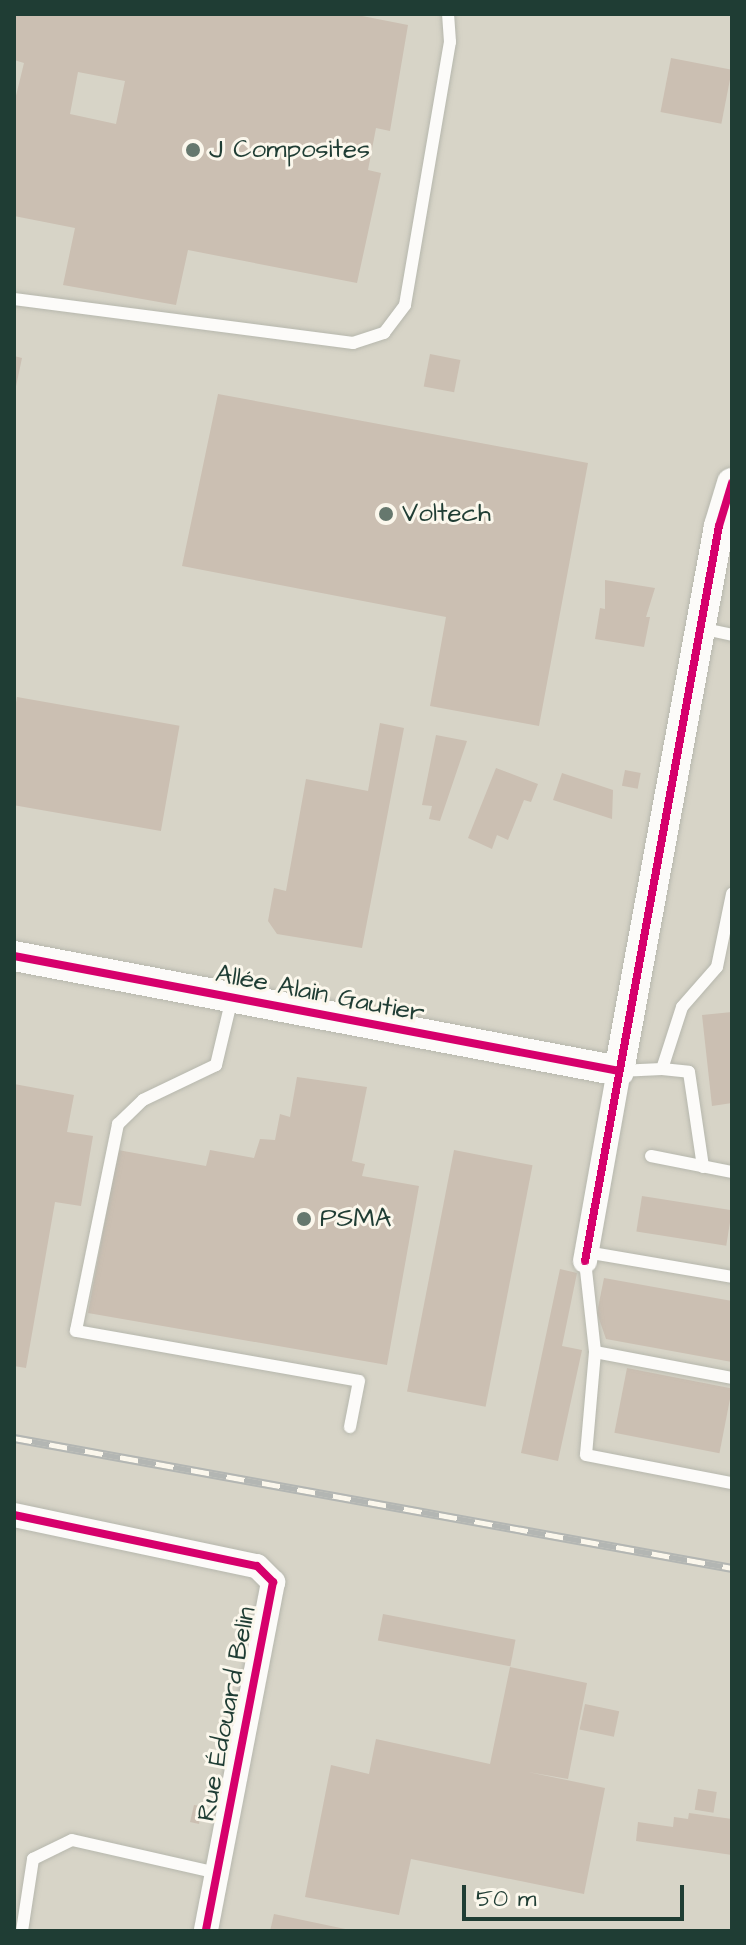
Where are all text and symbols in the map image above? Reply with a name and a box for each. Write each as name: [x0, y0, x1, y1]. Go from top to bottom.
place label: J Composites: [209, 134, 370, 166]
marker: J Composites: [184, 141, 202, 159]
place label: Voltech: [402, 498, 491, 530]
marker: Voltech: [377, 505, 395, 523]
street label: Allée Alain Gautier: [213, 958, 427, 1030]
place label: PSMA: [320, 1203, 391, 1235]
marker: PSMA: [295, 1210, 313, 1228]
street label: Rue Édouard Belin: [191, 1604, 263, 1824]
scale bar: [466, 1869, 688, 1919]
text: 50 m: [476, 1882, 536, 1916]

